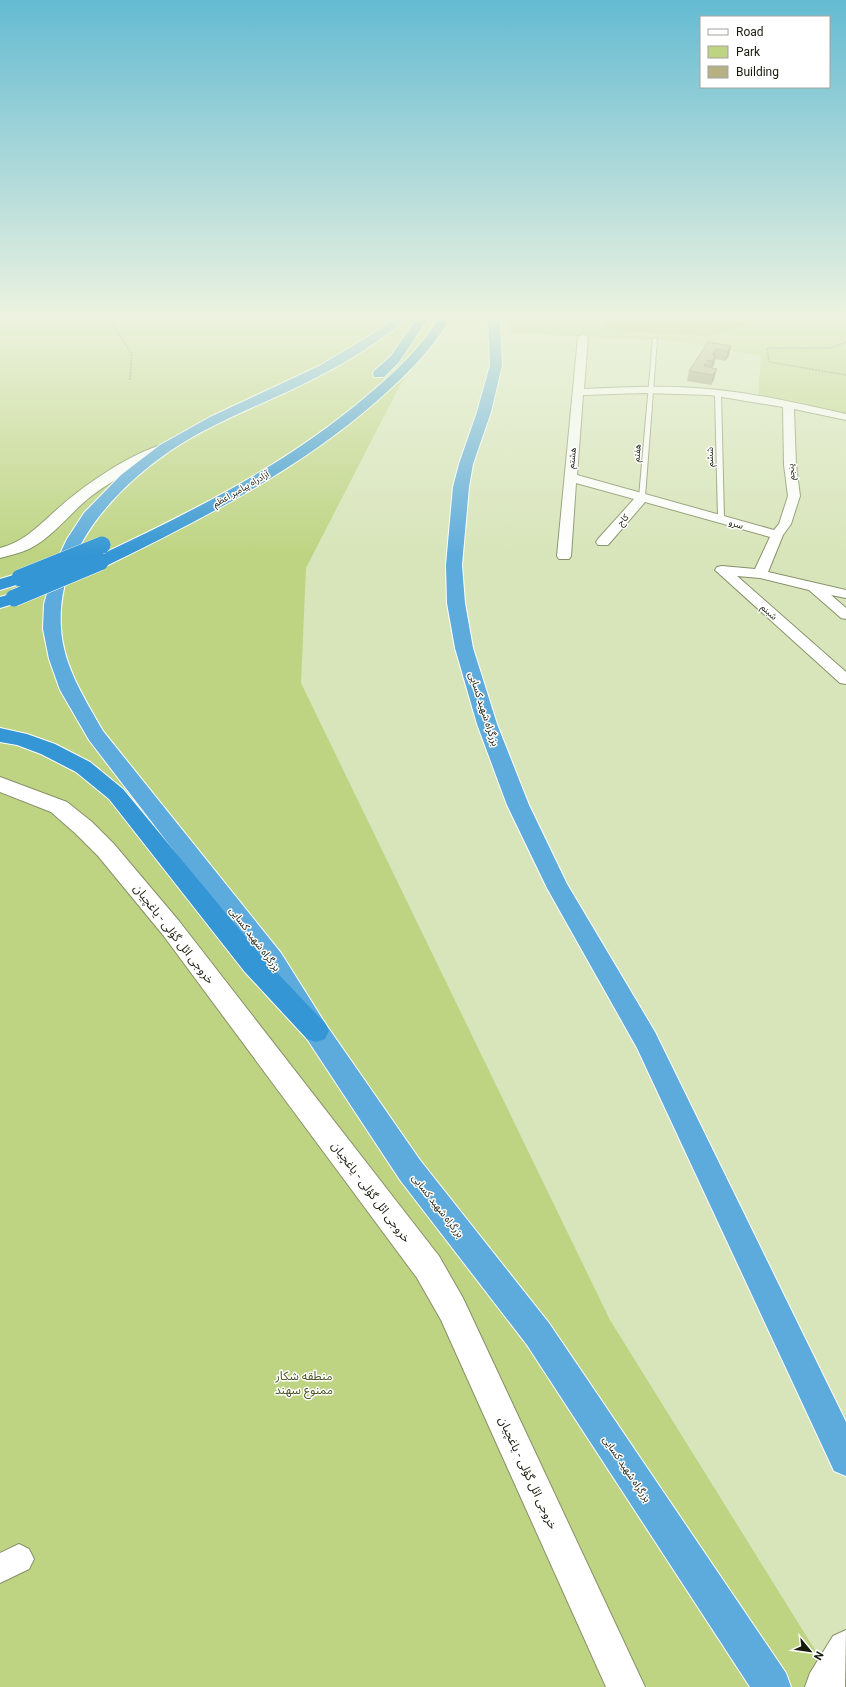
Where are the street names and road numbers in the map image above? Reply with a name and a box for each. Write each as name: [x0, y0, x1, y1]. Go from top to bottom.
street label: هفتم: [631, 444, 645, 463]
street label: هشتم: [566, 447, 580, 469]
street label: ششم: [705, 447, 717, 467]
street label: پنجم: [785, 463, 799, 481]
street label: آزادراه پیامبر اعظم: [211, 469, 272, 511]
street label: کاج: [615, 512, 632, 529]
street label: سرو: [727, 517, 744, 532]
street label: شبنم: [758, 602, 779, 623]
street label: بزرگراه شهید کسایی: [466, 671, 501, 748]
street label: خروجی ائل گؤلی - یاغچیان: [130, 881, 217, 987]
street label: بزرگراه شهید کسایی: [227, 905, 283, 974]
street label: خروجی ائل گؤلی - یاغچیان: [328, 1139, 414, 1246]
street label: بزرگراه شهید کسایی: [409, 1172, 466, 1241]
street label: خروجی ائل گؤلی - یاغچیان: [495, 1414, 560, 1532]
street label: بزرگراه شهید کسایی: [600, 1434, 653, 1505]

